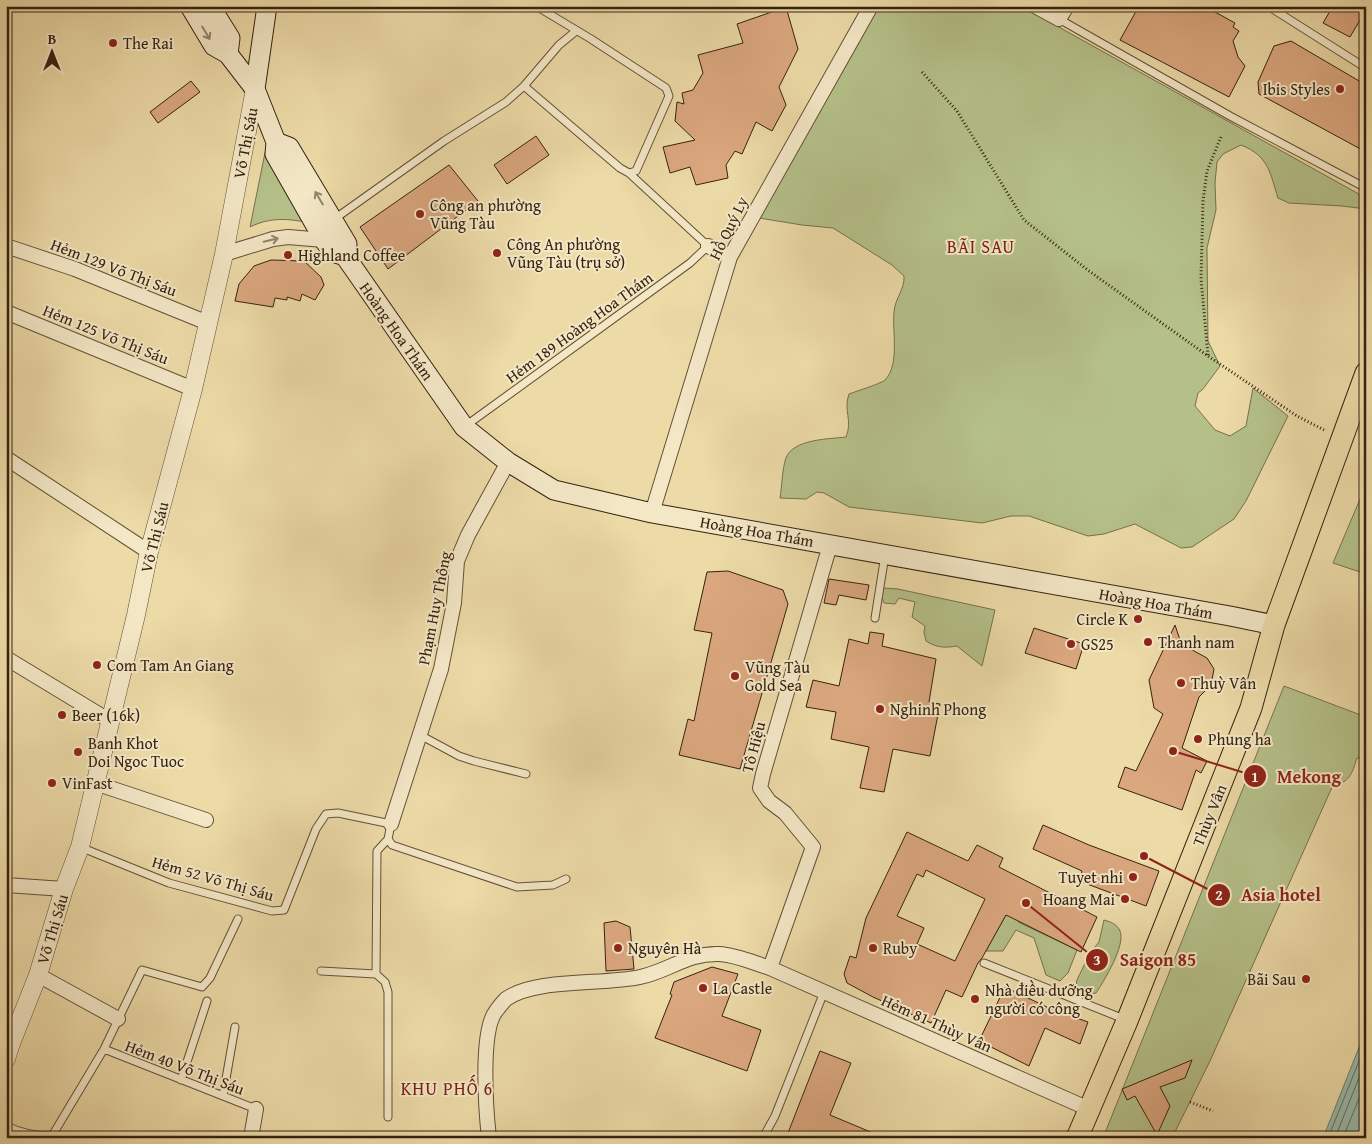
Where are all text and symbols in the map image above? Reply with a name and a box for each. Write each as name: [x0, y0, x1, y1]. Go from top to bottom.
one-way arrow: [202, 26, 212, 40]
north arrow: [28, 28, 78, 78]
text: B: [48, 29, 56, 49]
place label: The Rai: [123, 31, 174, 55]
marker: The Rai: [107, 37, 119, 49]
place label: Ibis Styles: [1263, 77, 1330, 101]
marker: Ibis Styles: [1334, 83, 1346, 95]
street label: Võ Thị Sáu: [226, 105, 264, 181]
one-way arrow: [314, 191, 324, 205]
street label: Hồ Quý Ly: [702, 192, 754, 264]
place label: Công an phường Vũng Tàu: [430, 193, 541, 235]
marker: Công an phường Vũng Tàu: [414, 208, 426, 220]
street label: Hẻm 129 Võ Thị Sáu: [47, 232, 181, 302]
place label: Công An phường Vũng Tàu (trụ sở): [507, 232, 625, 274]
district label: BÃI SAU: [947, 233, 1015, 260]
one-way arrow: [263, 235, 279, 244]
place label: Highland Coffee: [298, 243, 405, 267]
marker: Công An phường Vũng Tàu (trụ sở): [491, 247, 503, 259]
marker: Highland Coffee: [282, 249, 294, 261]
street label: Hẻm 189 Hoàng Hoa Thám: [501, 265, 657, 389]
street label: Hoàng Hoa Thám: [354, 277, 440, 385]
street label: Hẻm 125 Võ Thị Sáu: [40, 298, 173, 370]
street label: Võ Thị Sáu: [134, 499, 174, 575]
street label: Hoàng Hoa Thám: [698, 509, 816, 553]
street label: Phạm Huy Thông: [411, 549, 457, 667]
street label: Hoàng Hoa Thám: [1097, 581, 1215, 625]
place label: Circle K: [1077, 607, 1129, 631]
marker: Circle K: [1132, 613, 1144, 625]
place label: Thanh nam: [1158, 630, 1235, 654]
place label: GS25: [1081, 632, 1114, 656]
marker: Thanh nam: [1142, 636, 1154, 648]
marker: GS25: [1065, 638, 1077, 650]
place label: Com Tam An Giang: [107, 653, 234, 677]
place label: Vũng Tàu Gold Sea: [745, 655, 810, 697]
marker: Com Tam An Giang: [91, 659, 103, 671]
marker: Vũng Tàu Gold Sea: [729, 670, 741, 682]
place label: Thuỳ Vân: [1191, 671, 1256, 695]
marker: Thuỳ Vân: [1175, 677, 1187, 689]
place label: Nghinh Phong: [890, 697, 986, 721]
place label: Beer (16k): [72, 703, 140, 727]
marker: Nghinh Phong: [874, 703, 886, 715]
marker: Beer (16k): [56, 709, 68, 721]
street label: Tô Hiệu: [735, 718, 771, 775]
place label: Phung ha: [1208, 727, 1272, 751]
place label: Banh Khot Doi Ngoc Tuoc: [88, 731, 184, 773]
marker: Phung ha: [1192, 733, 1204, 745]
marker: Banh Khot Doi Ngoc Tuoc: [72, 746, 84, 758]
callout: Mekong: [1242, 760, 1351, 793]
text: Mekong: [1277, 763, 1341, 790]
text: 1: [1251, 766, 1259, 787]
place label: VinFast: [62, 771, 113, 795]
marker: VinFast: [46, 777, 58, 789]
street label: Thùy Vân: [1186, 780, 1232, 850]
street label: Hẻm 52 Võ Thị Sáu: [149, 849, 277, 907]
place label: Tuyet nhi: [1059, 865, 1124, 889]
marker: Tuyet nhi: [1127, 871, 1139, 883]
callout: Asia hotel: [1207, 878, 1331, 911]
text: Asia hotel: [1241, 881, 1321, 908]
text: 2: [1215, 884, 1223, 905]
place label: Hoang Mai: [1043, 887, 1116, 911]
street label: Võ Thị Sáu: [30, 891, 74, 967]
marker: Hoang Mai: [1119, 893, 1131, 905]
place label: Nguyên Hà: [628, 936, 702, 960]
place label: Ruby: [883, 936, 917, 960]
marker: Nguyên Hà: [612, 942, 624, 954]
marker: Ruby: [867, 942, 879, 954]
callout: Saigon 85: [1085, 944, 1206, 977]
text: Saigon 85: [1120, 946, 1196, 973]
text: 3: [1093, 949, 1101, 970]
place label: Bãi Sau: [1247, 967, 1296, 991]
marker: Bãi Sau: [1300, 973, 1312, 985]
place label: La Castle: [713, 976, 772, 1000]
place label: Nhà điều dưỡng người có công: [985, 978, 1093, 1020]
marker: La Castle: [697, 982, 709, 994]
street label: Hẻm 81 Thùy Vân: [878, 988, 996, 1058]
marker: Nhà điều dưỡng người có công: [969, 993, 981, 1005]
street label: Hẻm 40 Võ Thị Sáu: [122, 1033, 248, 1101]
district label: KHU PHỐ 6: [401, 1074, 493, 1102]

